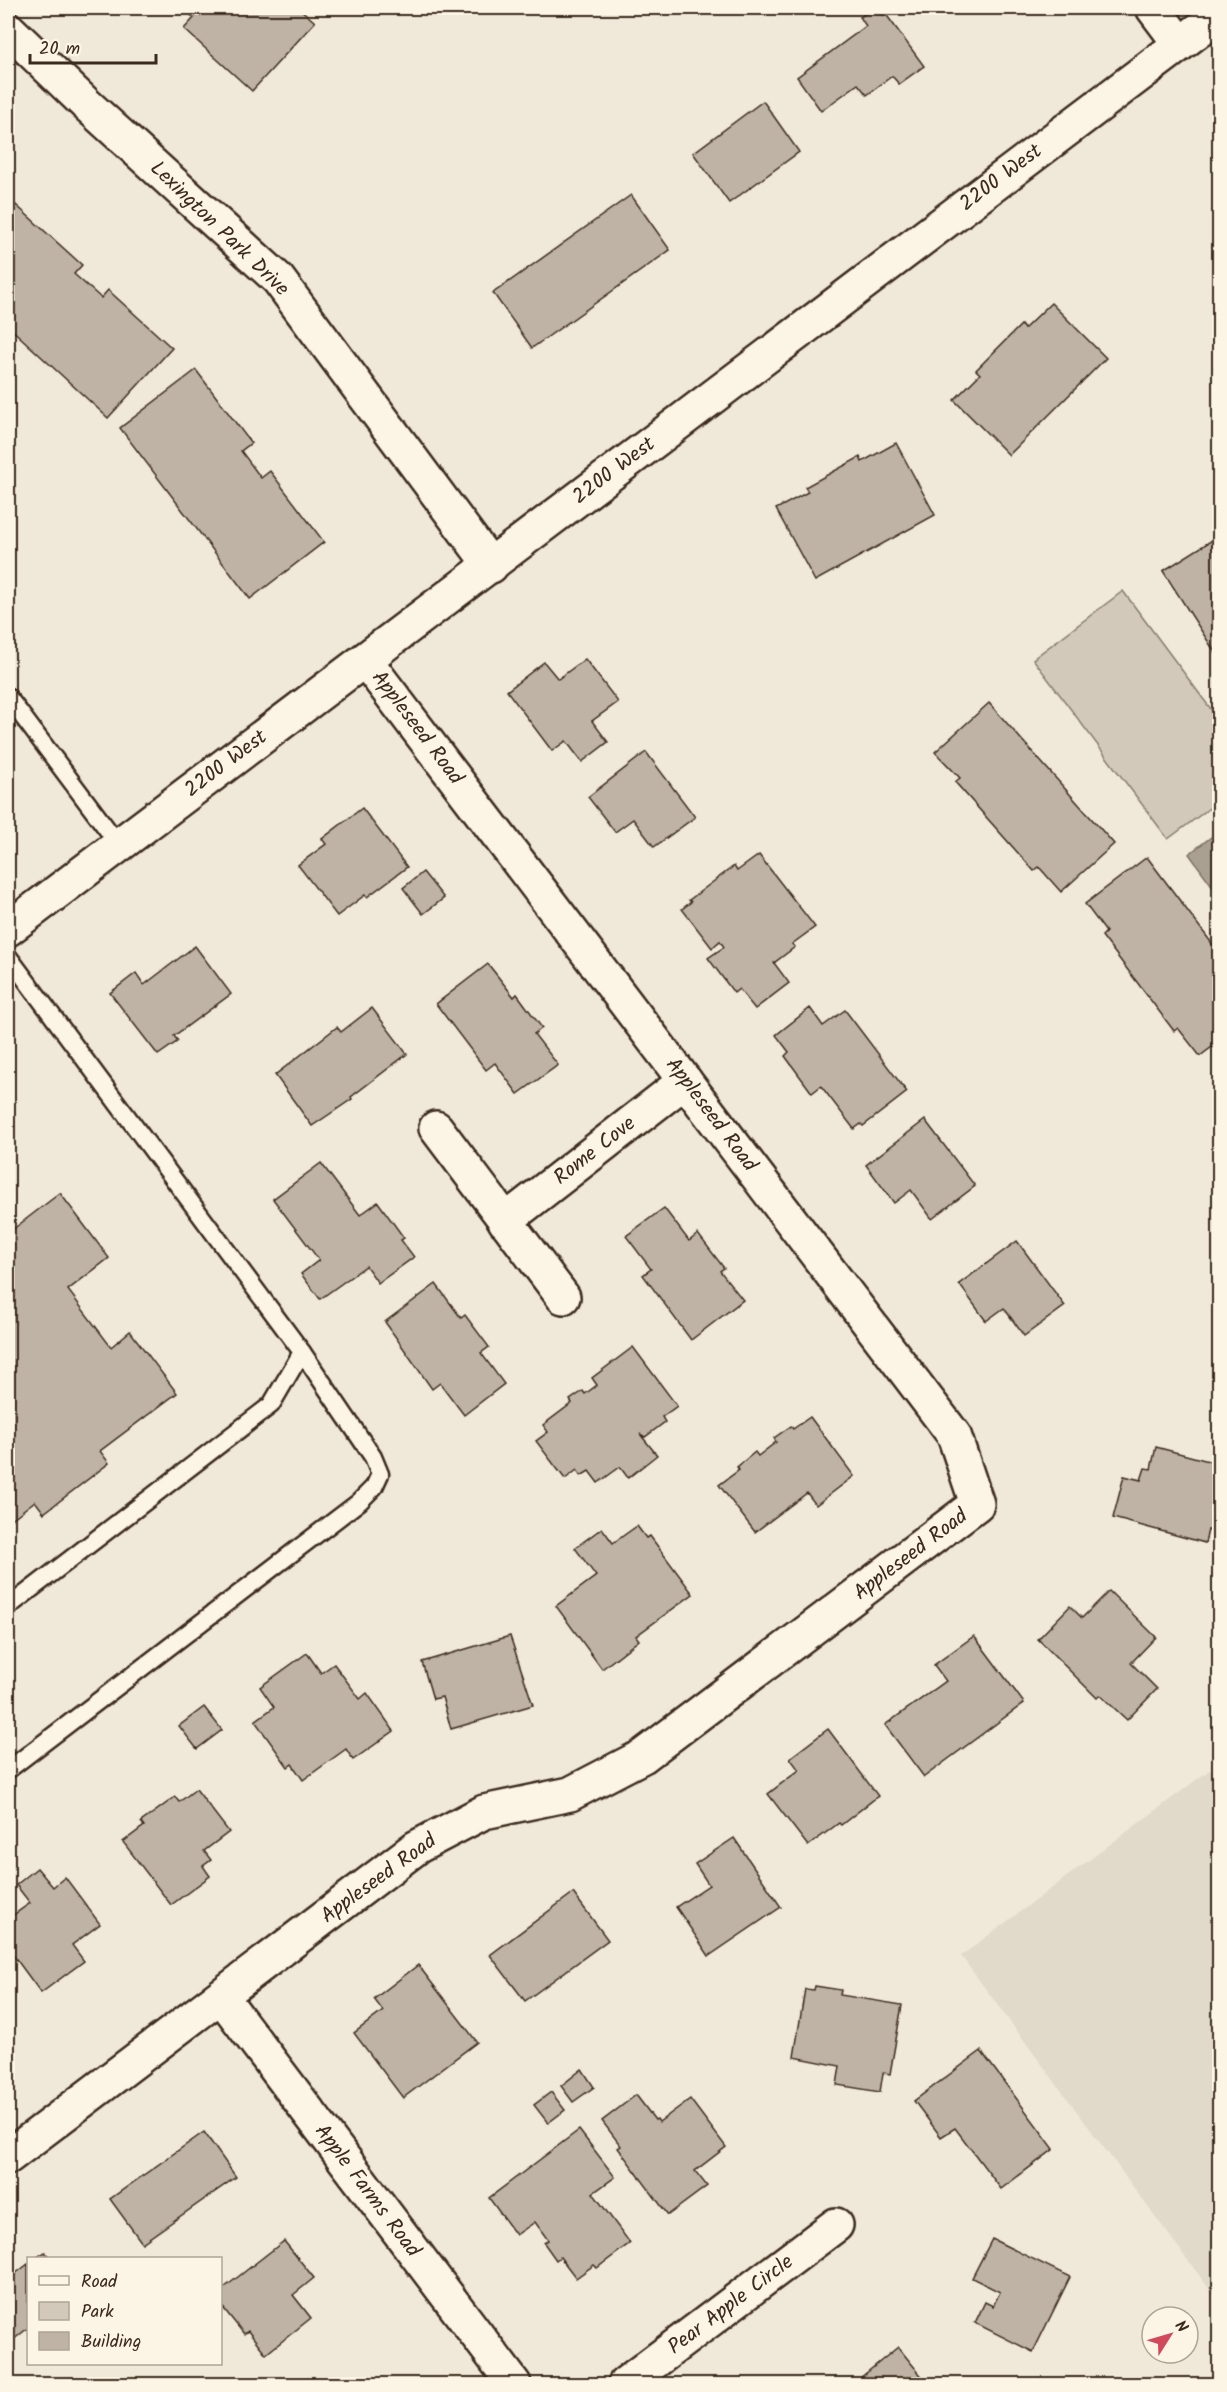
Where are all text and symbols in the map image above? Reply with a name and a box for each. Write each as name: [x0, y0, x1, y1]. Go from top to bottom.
scale bar: [30, 27, 156, 65]
text: 20 m: [39, 35, 80, 64]
street label: 2200 West: [952, 135, 1050, 220]
street label: Lexington Park Drive: [142, 153, 297, 305]
street label: 2200 West: [565, 428, 663, 513]
street label: Appleseed Road: [363, 664, 471, 793]
street label: 2200 West: [177, 721, 275, 806]
street label: Appleseed Road: [657, 1051, 765, 1180]
street label: Rome Cove: [547, 1108, 644, 1194]
street label: Appleseed Road: [847, 1501, 976, 1609]
street label: Appleseed Road: [314, 1825, 444, 1932]
street label: Apple Farms Road: [306, 2117, 429, 2265]
street label: Pear Apple Circle: [661, 2246, 801, 2363]
legend: [27, 2257, 222, 2365]
text: Road: [81, 2268, 118, 2297]
text: Park: [81, 2298, 114, 2327]
north arrow: [1140, 2305, 1200, 2365]
text: N: [1168, 2315, 1194, 2338]
text: Building: [81, 2328, 141, 2357]

